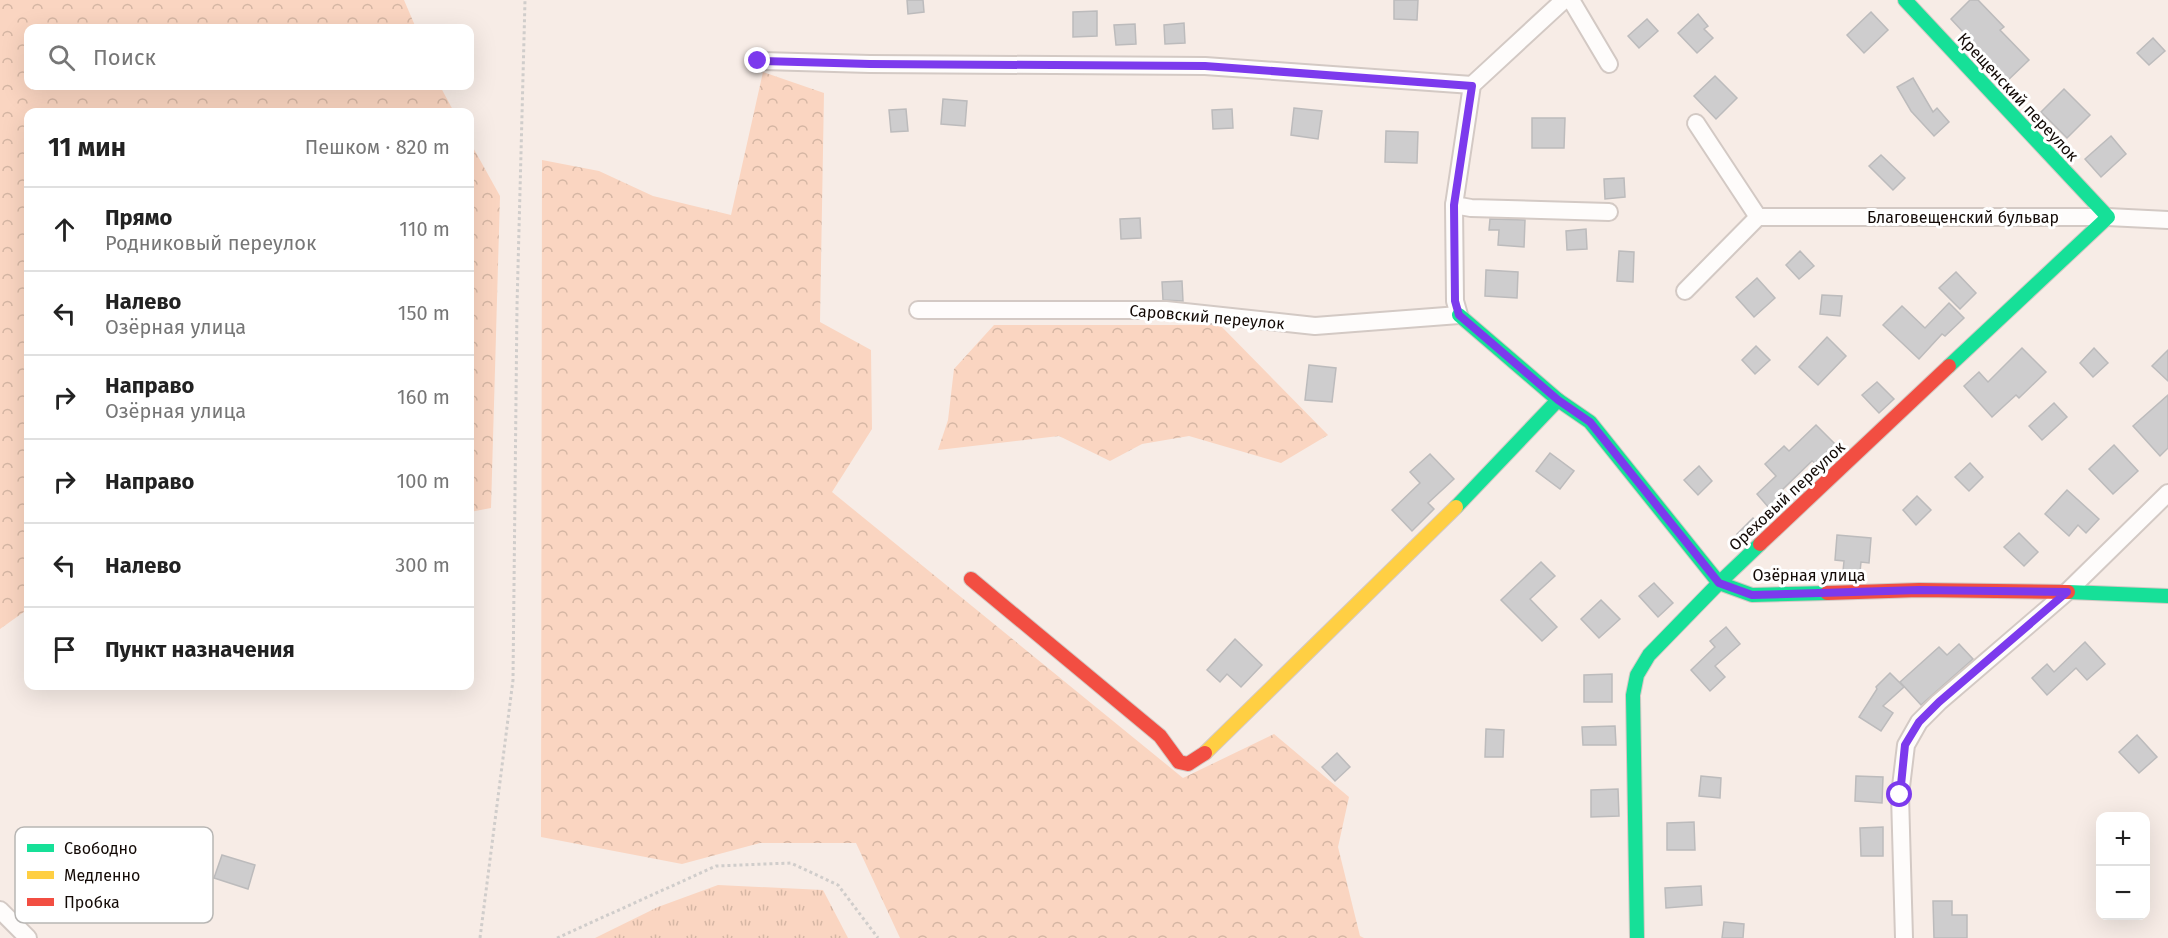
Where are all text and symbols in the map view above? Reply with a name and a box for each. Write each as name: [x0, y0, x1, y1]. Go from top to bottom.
search box: [24, 24, 474, 90]
street label: Крещенский переулок: [1954, 29, 2083, 166]
icon: search: [45, 41, 78, 74]
text: Поиск: [93, 44, 156, 71]
route end: [744, 47, 770, 73]
text: 11 мин: [48, 132, 126, 163]
text: Пешком · 820 m: [305, 135, 450, 159]
text: Прямо: [105, 204, 172, 231]
street label: Благовещенский бульвар: [1867, 208, 2059, 227]
icon: ahead: [48, 213, 81, 246]
text: 110 m: [399, 217, 450, 241]
text: Родниковый переулок: [105, 231, 316, 255]
text: Налево: [105, 288, 181, 315]
icon: left: [48, 297, 81, 330]
text: 150 m: [398, 301, 450, 325]
street label: Саровский переулок: [1129, 301, 1286, 333]
text: Озёрная улица: [105, 315, 246, 339]
text: Направо: [105, 372, 194, 399]
icon: right: [48, 381, 81, 414]
text: 160 m: [397, 385, 450, 409]
text: Озёрная улица: [105, 399, 246, 423]
street label: Ореховый переулок: [1725, 437, 1849, 555]
icon: right: [48, 465, 81, 498]
text: Направо: [105, 468, 194, 495]
text: 100 m: [397, 469, 450, 493]
icon: left: [48, 549, 81, 582]
text: Налево: [105, 552, 181, 579]
text: 300 m: [395, 553, 450, 577]
street label: Озёрная улица: [1753, 566, 1865, 585]
icon: arrive: [48, 633, 81, 666]
text: Пункт назначения: [105, 636, 295, 663]
route start: [1886, 781, 1912, 807]
map controls: [2096, 812, 2150, 920]
button: +: [2096, 812, 2150, 866]
legend: [15, 827, 213, 923]
text: Свободно: [64, 839, 137, 858]
text: Медленно: [64, 866, 140, 885]
button: −: [2096, 866, 2150, 920]
text: Пробка: [64, 893, 120, 912]

